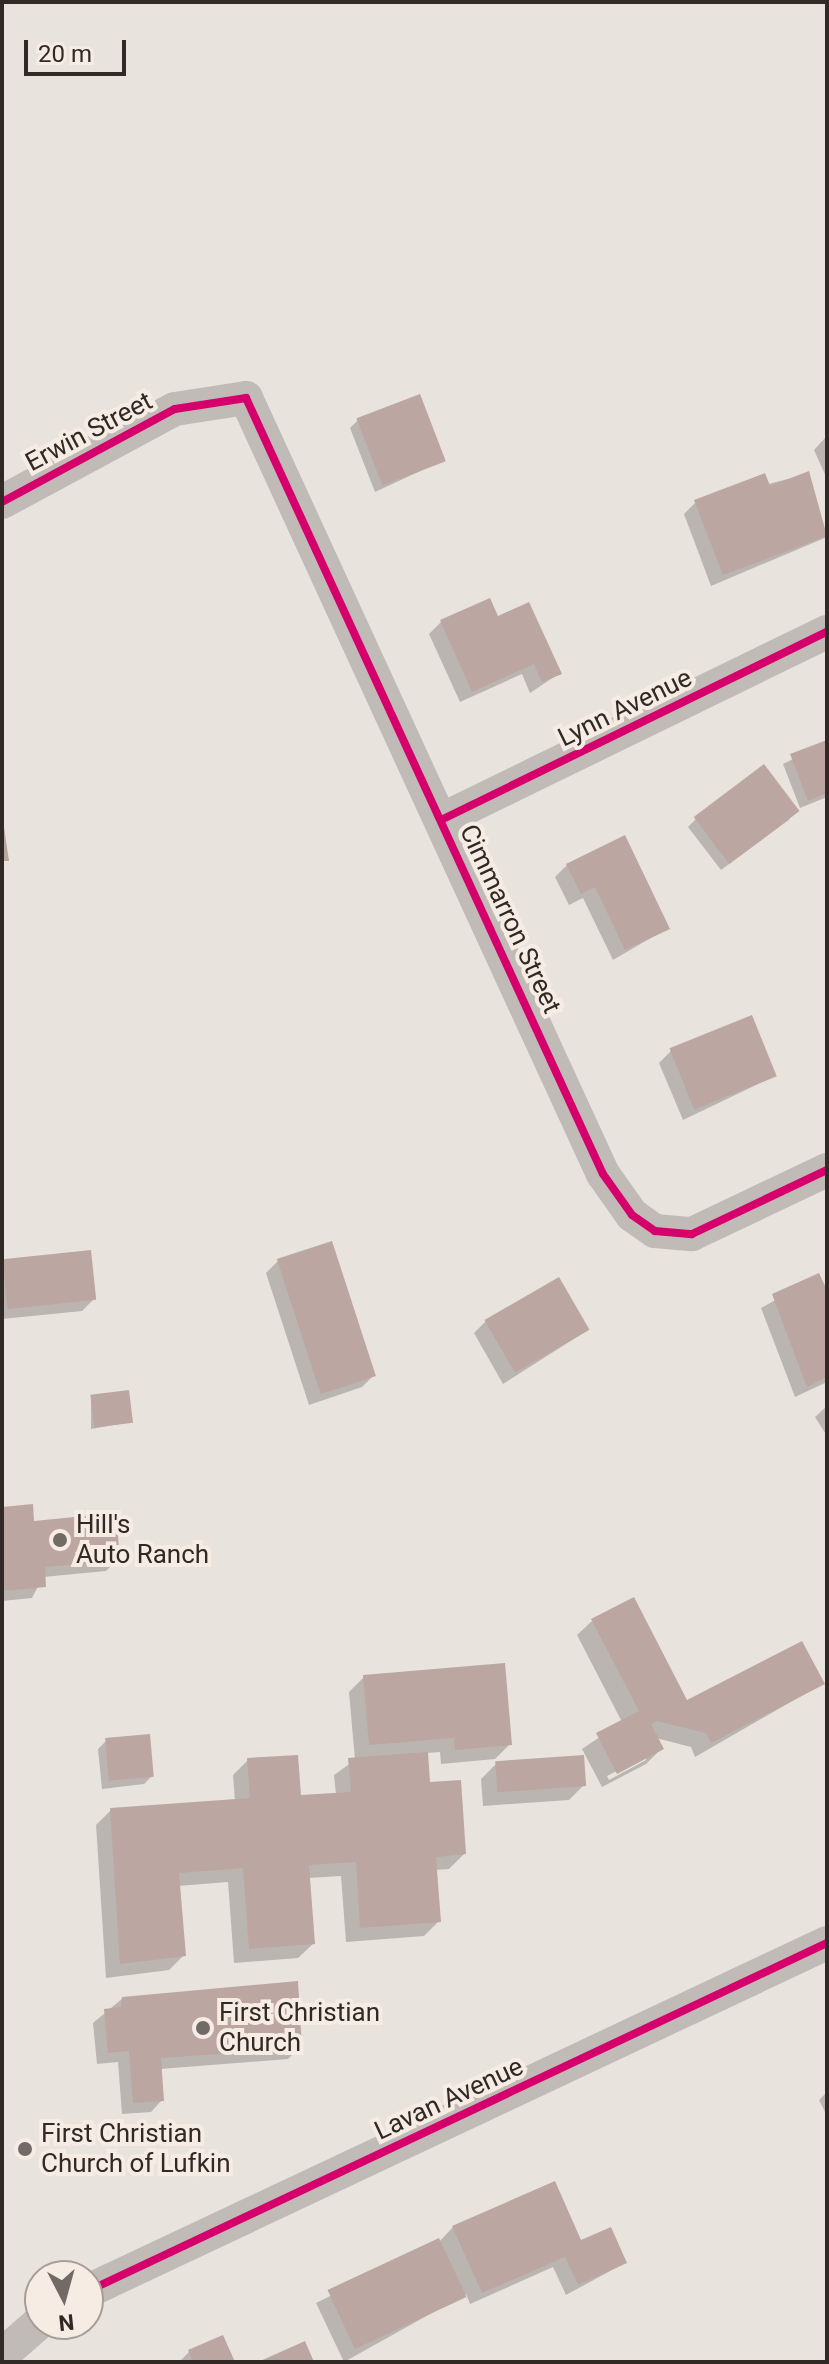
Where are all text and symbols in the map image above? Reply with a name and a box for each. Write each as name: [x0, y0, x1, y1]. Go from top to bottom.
scale bar: [28, 24, 130, 74]
text: 20 m: [38, 40, 92, 68]
street label: Erwin Street: [20, 386, 158, 478]
street label: Lynn Avenue: [553, 662, 697, 754]
street label: Cimmarron Street: [453, 820, 567, 1018]
place label: Hill's Auto Ranch: [76, 1509, 209, 1570]
marker: Hill's Auto Ranch: [51, 1531, 69, 1549]
place label: First Christian Church: [219, 1997, 380, 2058]
marker: First Christian Church: [194, 2019, 212, 2037]
street label: Lavan Avenue: [370, 2051, 528, 2147]
place label: First Christian Church of Lufkin: [41, 2118, 231, 2180]
marker: First Christian Church of Lufkin: [16, 2140, 34, 2158]
north arrow: [24, 2260, 104, 2340]
text: N: [57, 2309, 75, 2336]

